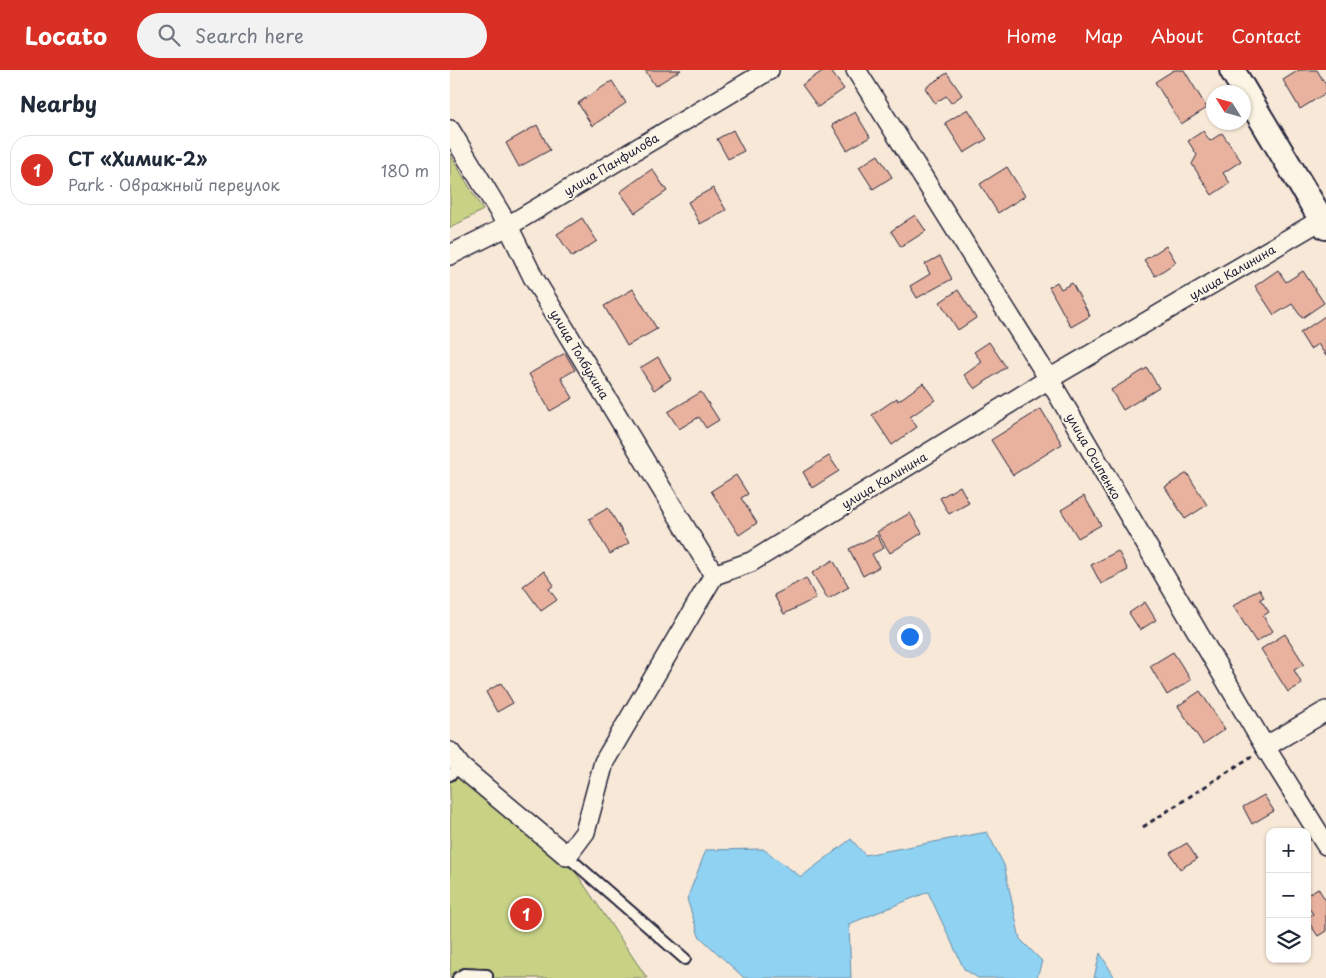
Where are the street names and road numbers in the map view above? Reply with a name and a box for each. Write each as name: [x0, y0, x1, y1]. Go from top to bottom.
street label: улица Панфилова: [560, 128, 662, 200]
street label: улица Калинина: [1186, 240, 1279, 304]
street label: улица Толбухина: [546, 306, 614, 403]
street label: улица Осипенко: [1062, 409, 1126, 503]
street label: улица Калинина: [838, 447, 931, 513]

